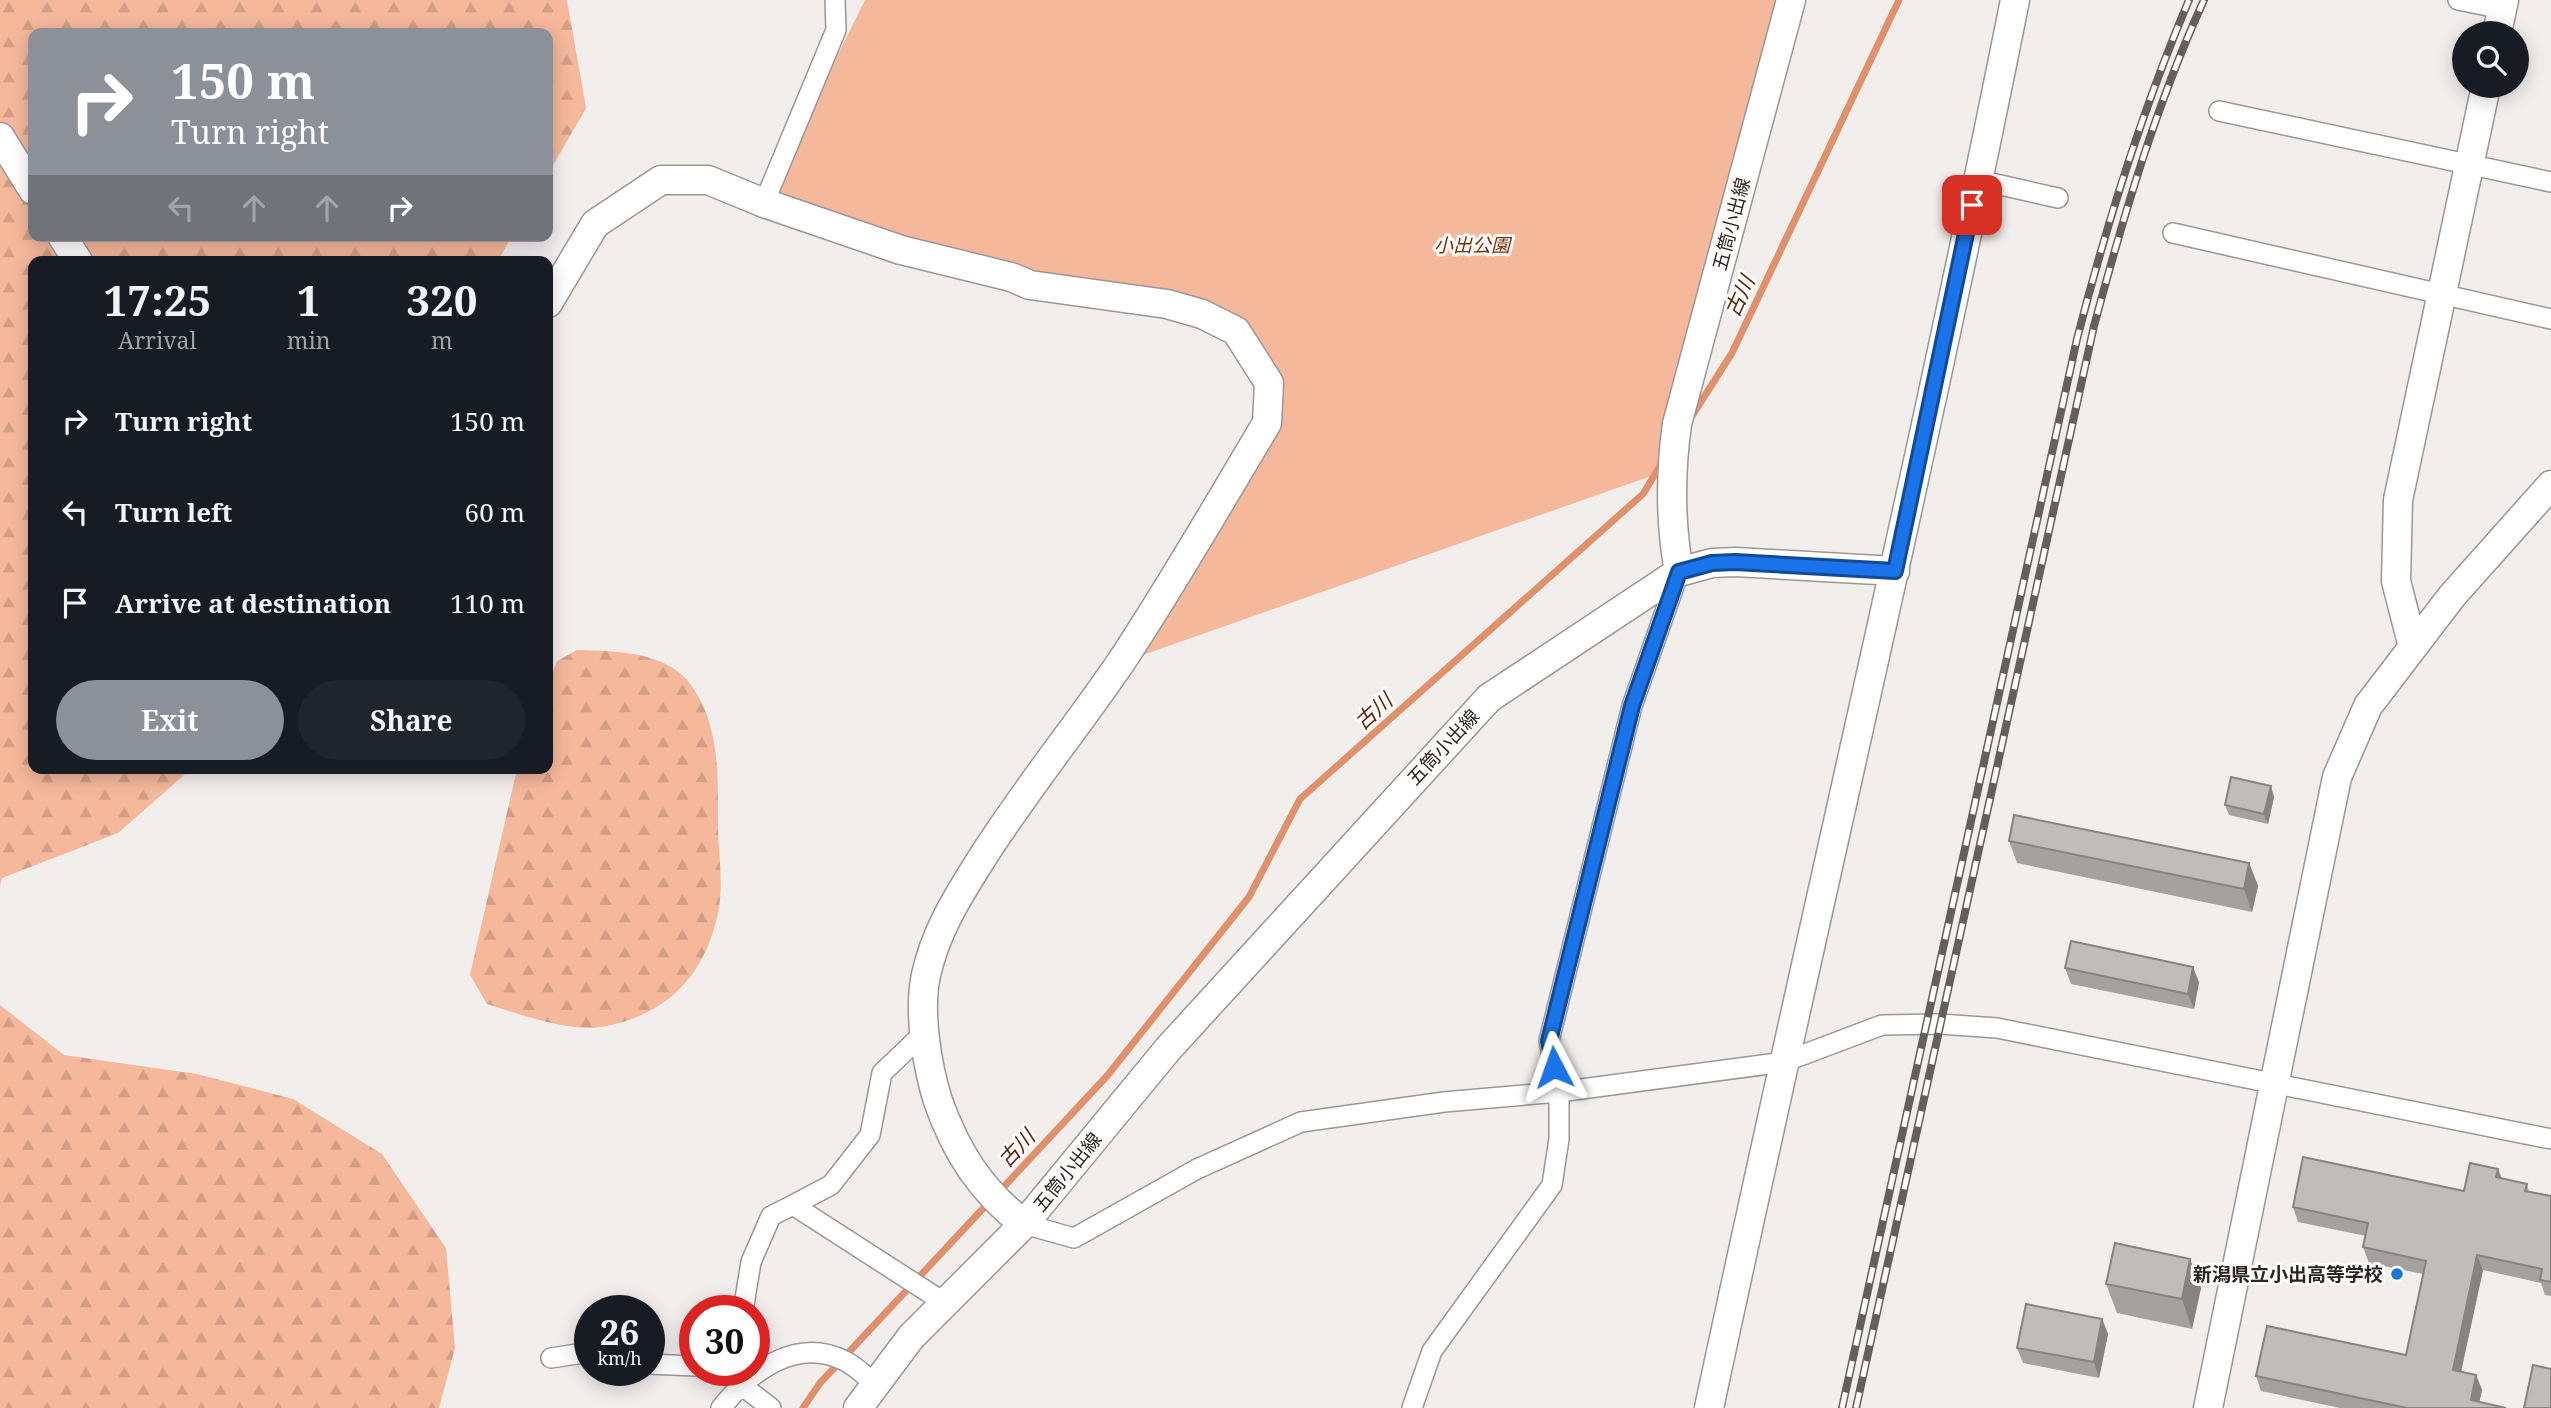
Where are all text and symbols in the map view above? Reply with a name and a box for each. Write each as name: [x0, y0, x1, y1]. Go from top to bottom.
map controls: [2452, 21, 2529, 98]
button: search: [2452, 21, 2529, 98]
text: 150 m: [171, 47, 315, 113]
icon: right: [56, 56, 147, 147]
text: Turn right: [171, 110, 329, 153]
street label: 五筒小出線: [1706, 175, 1756, 273]
pin: [1942, 175, 2002, 235]
icon: arrive: [1953, 186, 1991, 224]
icon: left: [162, 189, 200, 227]
icon: ahead: [235, 189, 273, 227]
icon: ahead: [308, 189, 346, 227]
icon: right: [381, 189, 419, 227]
park label: 小出公園: [1434, 232, 1513, 258]
water label: 古川: [1717, 269, 1761, 321]
text: 17:25: [104, 271, 211, 328]
text: 1: [297, 271, 321, 328]
text: 320: [406, 271, 477, 328]
text: Arrival: [118, 324, 197, 356]
text: min: [287, 324, 331, 356]
text: m: [431, 324, 453, 356]
icon: right: [56, 402, 94, 440]
text: Turn right: [115, 403, 252, 439]
text: 150 m: [450, 403, 525, 439]
icon: left: [56, 493, 94, 531]
text: Turn left: [115, 494, 232, 530]
text: 60 m: [465, 494, 525, 530]
icon: arrive: [56, 584, 94, 622]
text: Arrive at destination: [115, 585, 391, 621]
text: 110 m: [450, 585, 525, 621]
button: Exit: [56, 680, 284, 760]
button: Share: [298, 680, 525, 760]
water label: 古川: [1348, 685, 1399, 735]
street label: 五筒小出線: [1401, 703, 1485, 791]
position arrow: [1517, 1030, 1591, 1104]
water label: 古川: [991, 1122, 1042, 1173]
street label: 五筒小出線: [1027, 1127, 1107, 1217]
place label: 新潟県立小出高等学校: [2193, 1261, 2383, 1287]
marker: 新潟県立小出高等学校: [2389, 1266, 2405, 1282]
speed limit sign: 30: [679, 1295, 770, 1386]
text: 26: [600, 1308, 639, 1355]
text: km/h: [597, 1346, 642, 1370]

